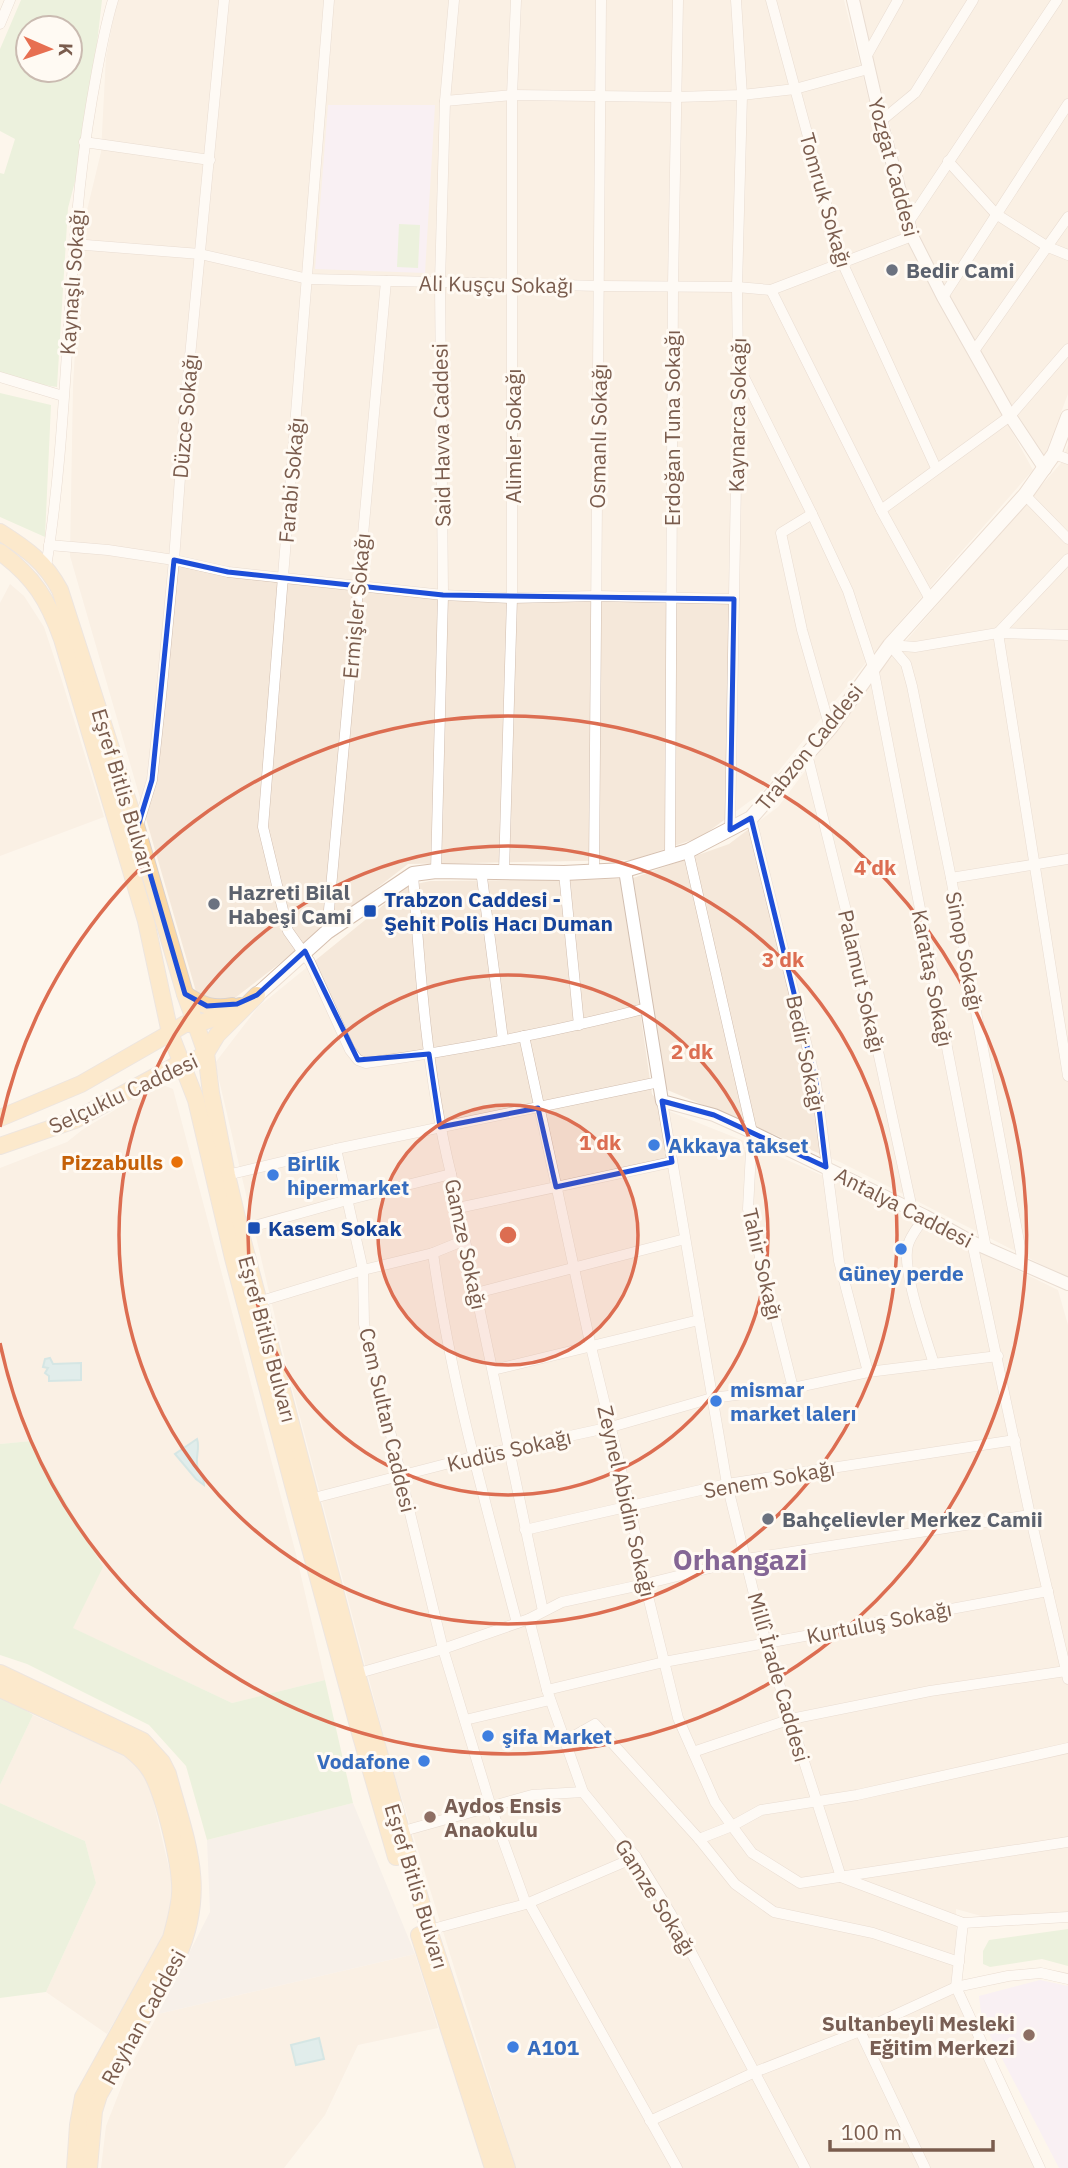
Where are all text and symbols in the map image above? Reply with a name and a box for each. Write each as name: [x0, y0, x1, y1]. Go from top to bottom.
north arrow: [14, 14, 84, 84]
text: K: [54, 43, 78, 57]
street label: Yozgat Caddesi: [862, 94, 926, 240]
street label: Tomruk Sokağı: [793, 129, 859, 271]
street label: Kaynaşlı Sokağı: [53, 208, 91, 356]
place label: Bedir Cami: [906, 256, 1014, 284]
marker: Bedir Cami: [884, 262, 900, 278]
street label: Ali Kuşçu Sokağı: [418, 269, 574, 299]
street label: Erdoğan Tuna Sokağı: [658, 330, 686, 526]
street label: Kaynarca Sokağı: [722, 337, 752, 493]
street label: Said Havva Caddesi: [425, 343, 457, 527]
street label: Düzce Sokağı: [166, 353, 204, 479]
street label: Osmanlı Sokağı: [583, 363, 613, 509]
street label: Alimler Sokağı: [499, 368, 527, 504]
street label: Farabi Sokağı: [272, 416, 310, 544]
street label: Ermişler Sokağı: [336, 532, 376, 680]
street label: Trabzon Caddesi: [749, 678, 869, 816]
street label: Eşref Bitlis Bulvarı: [86, 705, 162, 877]
text: 4 dk: [854, 853, 897, 881]
place label: Hazreti Bilal Habeşi Cami: [228, 878, 352, 930]
place label: Trabzon Caddesi - Şehit Polis Hacı Duman: [384, 885, 613, 937]
street label: Sinop Sokağı: [940, 889, 990, 1013]
marker: Hazreti Bilal Habeşi Cami: [206, 896, 222, 912]
marker: Trabzon Caddesi - Şehit Polis Hacı Duman: [362, 903, 378, 919]
street label: Palamut Sokağı: [832, 907, 892, 1055]
street label: Karataş Sokağı: [906, 907, 960, 1049]
text: 3 dk: [762, 945, 805, 973]
street label: Bedir Sokağı: [780, 992, 832, 1114]
text: 2 dk: [671, 1037, 714, 1065]
street label: Selçuklu Caddesi: [44, 1046, 202, 1140]
text: 1 dk: [579, 1128, 622, 1156]
place label: Akkaya takset: [668, 1131, 809, 1159]
marker: Akkaya takset: [646, 1137, 662, 1153]
place label: Pizzabulls: [61, 1148, 163, 1176]
place label: Birlik hipermarket: [287, 1149, 409, 1201]
marker: Pizzabulls: [169, 1154, 185, 1170]
street label: Antalya Caddesi: [830, 1160, 978, 1254]
marker: Birlik hipermarket: [265, 1167, 281, 1183]
street label: Gamze Sokağı: [439, 1176, 493, 1312]
street label: Tahir Sokağı: [737, 1205, 789, 1323]
place label: Kasem Sokak: [268, 1214, 402, 1242]
marker: Kasem Sokak: [246, 1220, 262, 1236]
centre of rings: [496, 1223, 520, 1247]
marker: Güney perde: [893, 1241, 909, 1257]
street label: Eşref Bitlis Bulvarı: [232, 1253, 304, 1425]
place label: Güney perde: [838, 1259, 964, 1287]
street label: Cem Sultan Caddesi: [353, 1325, 423, 1515]
place label: mismar market lalerı: [730, 1375, 857, 1427]
marker: mismar market lalerı: [708, 1393, 724, 1409]
street label: Zeynel Abidin Sokağı: [591, 1402, 663, 1600]
street label: Kudüs Sokağı: [444, 1422, 574, 1478]
street label: Senem Sokağı: [701, 1454, 837, 1504]
place label: Bahçelievler Merkez Camii: [782, 1505, 1043, 1533]
marker: Bahçelievler Merkez Camii: [760, 1511, 776, 1527]
district label: Orhangazi: [673, 1541, 807, 1578]
street label: Millî İrade Caddesi: [741, 1589, 817, 1765]
street label: Kurtuluş Sokağı: [804, 1594, 954, 1650]
place label: şifa Market: [502, 1722, 612, 1750]
marker: şifa Market: [480, 1728, 496, 1744]
place label: Vodafone: [317, 1747, 410, 1775]
marker: Vodafone: [416, 1753, 432, 1769]
place label: Aydos Ensis Anaokulu: [444, 1791, 562, 1843]
street label: Eşref Bitlis Bulvarı: [379, 1800, 455, 1972]
marker: Aydos Ensis Anaokulu: [422, 1809, 438, 1825]
street label: Gamze Sokağı: [609, 1833, 703, 1961]
street label: Reyhan Caddesi: [94, 1944, 192, 2090]
place label: Sultanbeyli Mesleki Eğitim Merkezi: [822, 2009, 1015, 2061]
marker: Sultanbeyli Mesleki Eğitim Merkezi: [1021, 2027, 1037, 2043]
place label: A101: [527, 2033, 580, 2061]
marker: A101: [505, 2039, 521, 2055]
scale bar: [830, 2108, 993, 2152]
text: 100 m: [841, 2118, 902, 2146]

